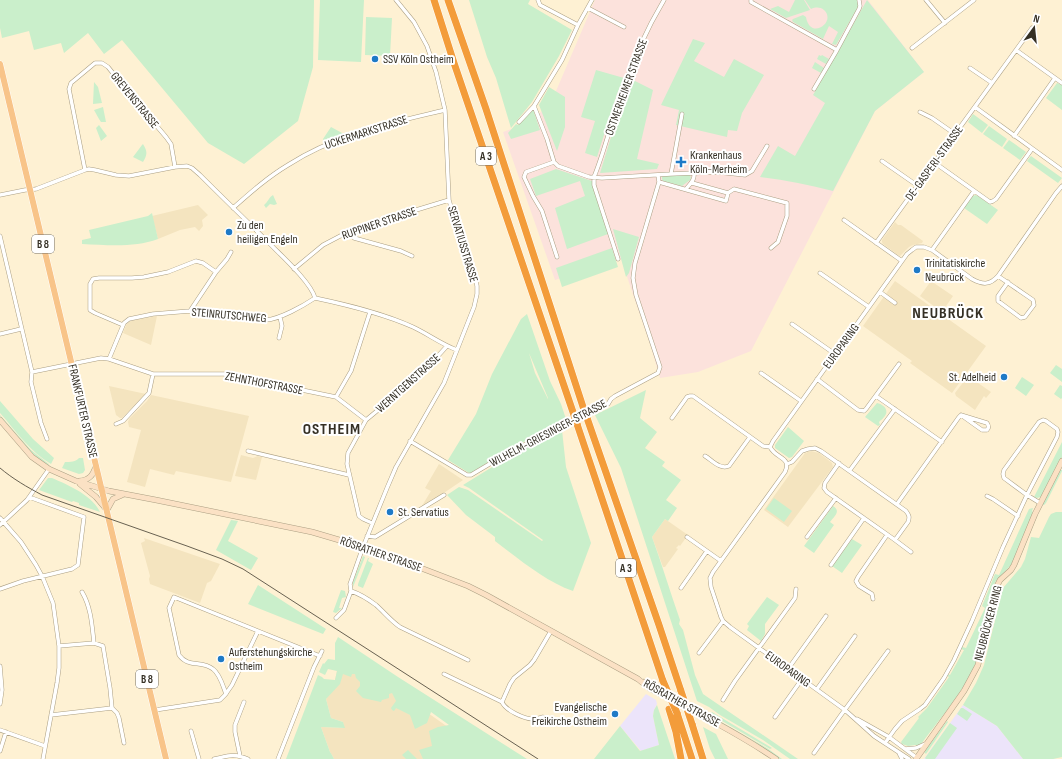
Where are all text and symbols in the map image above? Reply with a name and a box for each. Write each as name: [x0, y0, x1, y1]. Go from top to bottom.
north arrow: [1014, 8, 1054, 48]
text: N: [1032, 12, 1041, 26]
street label: OSTMERHEIMER STRASSE: [602, 37, 651, 138]
place label: SSV Köln Ostheim: [383, 52, 454, 67]
marker: SSV Köln Ostheim: [370, 54, 380, 64]
street label: GREVENSTRASSE: [107, 69, 162, 132]
street label: UCKERMARKSTRASSE: [323, 112, 410, 153]
street label: DE-GASPERI-STRASSE: [902, 123, 967, 204]
road number: A 3: [476, 147, 496, 165]
place label: Krankenhaus Köln-Merheim: [690, 148, 748, 177]
marker: Krankenhaus Köln-Merheim: [675, 156, 687, 168]
street label: RUPPINER STRASSE: [340, 204, 419, 243]
street label: SERVATIUSSTRASSE: [444, 204, 481, 284]
place label: Zu den heiligen Engeln: [237, 218, 298, 247]
marker: Zu den heiligen Engeln: [224, 227, 234, 237]
road number: B 8: [32, 235, 54, 253]
place label: Trinitatiskirche Neubrück: [925, 256, 985, 285]
marker: Trinitatiskirche Neubrück: [912, 265, 922, 275]
district label: NEUBRÜCK: [912, 304, 984, 323]
street label: STEINRUTSCHWEG: [191, 305, 267, 326]
street label: EUROPARING: [820, 321, 863, 372]
street label: WERNTGENSTRASSE: [373, 350, 444, 416]
street label: FRANKFURTER STRASSE: [64, 363, 101, 459]
street label: ZEHNTHOFSTRASSE: [224, 369, 304, 398]
place label: St. Adelheid: [949, 370, 996, 385]
marker: St. Adelheid: [999, 372, 1009, 382]
street label: WILHELM-GRIESINGER-STRASSE: [487, 396, 609, 471]
district label: OSTHEIM: [303, 420, 361, 439]
place label: St. Servatius: [398, 505, 449, 520]
marker: St. Servatius: [385, 507, 395, 517]
street label: RÖSRATHER STRASSE: [338, 533, 424, 575]
road number: A 3: [616, 559, 636, 577]
street label: NEUBRÜCKER RING: [971, 584, 1006, 662]
place label: Auferstehungskirche Ostheim: [228, 645, 313, 674]
street label: EUROPARING: [762, 648, 813, 691]
marker: Auferstehungskirche Ostheim: [216, 654, 226, 664]
road number: B 8: [136, 670, 158, 688]
street label: RÖSRATHER STRASSE: [641, 676, 723, 731]
place label: Evangelische Freikirche Ostheim: [532, 700, 607, 729]
marker: Evangelische Freikirche Ostheim: [610, 709, 620, 719]

